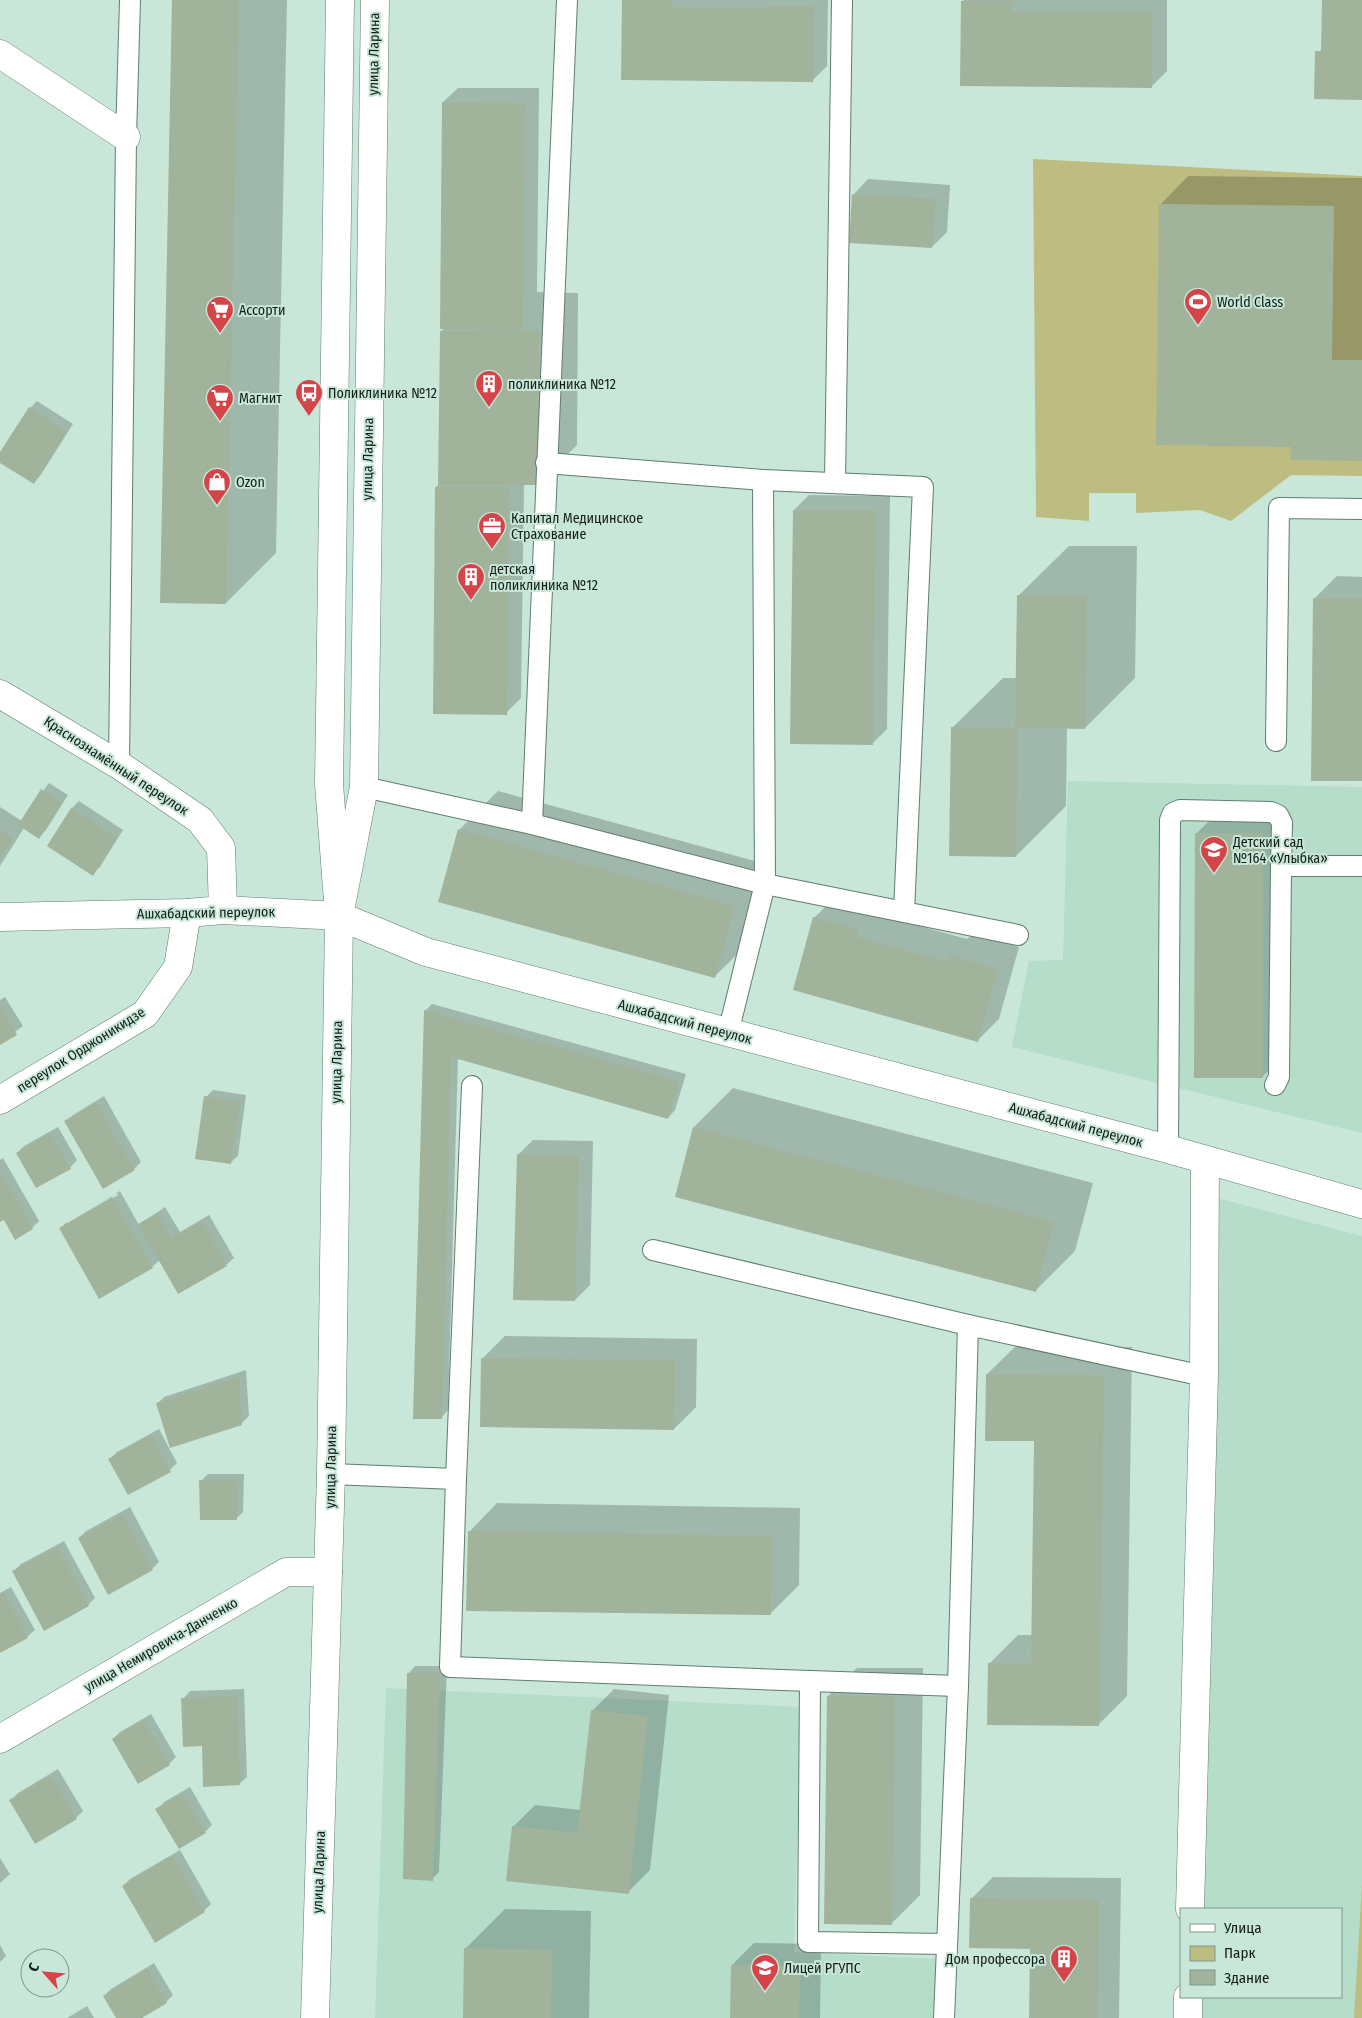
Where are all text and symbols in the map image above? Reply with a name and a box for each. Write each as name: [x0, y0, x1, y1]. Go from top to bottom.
street label: улица Ларина: [365, 12, 383, 96]
sports icon: World Class: [1183, 287, 1213, 326]
place label: World Class: [1217, 294, 1283, 311]
supermarket icon: Ассорти: [205, 295, 235, 334]
place label: Ассорти: [239, 302, 286, 319]
building icon: поликлиника №12: [474, 369, 504, 408]
place label: поликлиника №12: [508, 376, 616, 393]
bus stop icon: Поликлиника №12: [294, 378, 324, 417]
supermarket icon: Магнит: [205, 383, 235, 422]
place label: Поликлиника №12: [328, 385, 437, 402]
place label: Магнит: [239, 390, 282, 407]
street label: улица Ларина: [359, 417, 377, 501]
shop icon: Ozon: [202, 467, 232, 506]
place label: Ozon: [236, 474, 265, 491]
place label: Капитал Медицинское Страхование: [511, 510, 643, 543]
office icon: Капитал Медицинское Страхование: [477, 511, 507, 550]
place label: детская поликлиника №12: [490, 561, 598, 594]
building icon: детская поликлиника №12: [456, 562, 486, 601]
street label: Краснознамённый переулок: [41, 713, 192, 819]
place label: Детский сад №164 «Улыбка»: [1232, 834, 1328, 867]
school or university icon: Детский сад №164 «Улыбка»: [1199, 835, 1229, 874]
street label: Ашхабадский переулок: [137, 903, 276, 923]
street label: Ашхабадский переулок: [616, 996, 754, 1048]
street label: переулок Орджоникидзе: [14, 1004, 148, 1096]
street label: улица Ларина: [328, 1020, 346, 1104]
street label: Ашхабадский переулок: [1007, 1099, 1145, 1151]
street label: улица Ларина: [322, 1425, 340, 1509]
street label: улица Немировича-Данченко: [81, 1594, 241, 1696]
street label: улица Ларина: [309, 1830, 329, 1914]
legend: [1180, 1908, 1342, 1998]
text: Улица: [1223, 1919, 1262, 1937]
building icon: Дом профессора: [1049, 1944, 1079, 1983]
text: Парк: [1224, 1944, 1255, 1962]
north arrow: [20, 1948, 70, 1998]
place label: Дом профессора: [945, 1951, 1045, 1968]
school or university icon: Лицей РГУПС: [750, 1953, 780, 1992]
text: С: [25, 1960, 43, 1974]
place label: Лицей РГУПС: [784, 1960, 861, 1977]
text: Здание: [1224, 1969, 1270, 1987]

